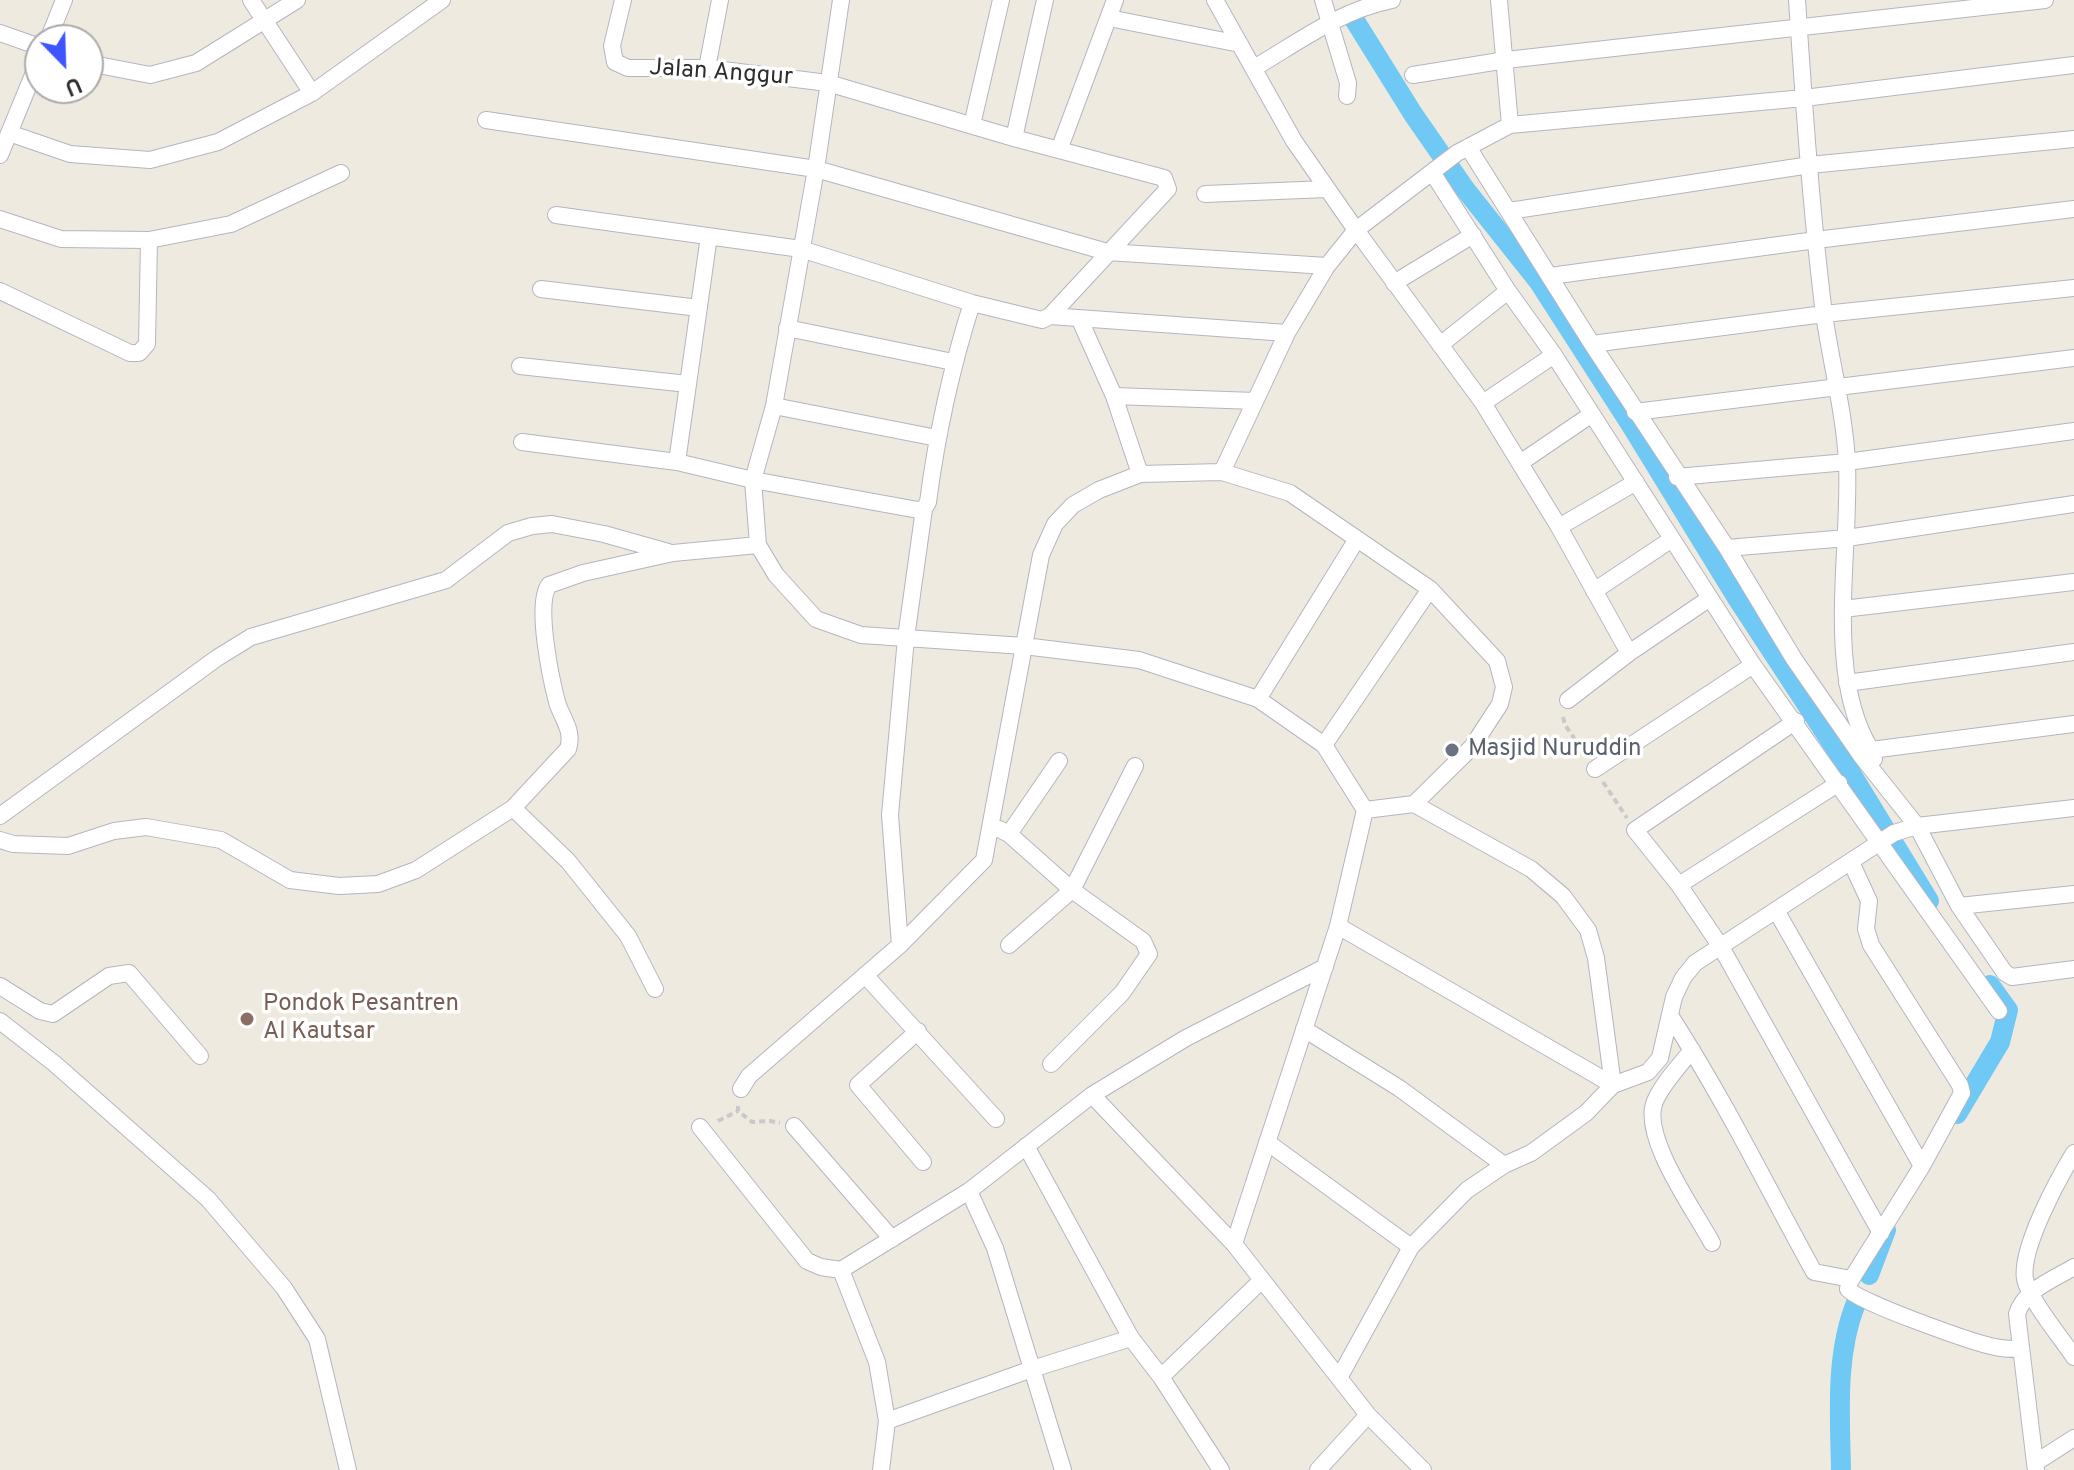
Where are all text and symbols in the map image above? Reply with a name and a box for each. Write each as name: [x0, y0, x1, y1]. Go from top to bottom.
north arrow: [24, 24, 104, 104]
street label: Jalan Anggur: [648, 55, 794, 93]
text: U: [60, 69, 85, 100]
place label: Masjid Nuruddin: [1468, 736, 1642, 764]
marker: Masjid Nuruddin: [1443, 741, 1461, 759]
place label: Pondok Pesantren Al Kautsar: [263, 991, 459, 1047]
marker: Pondok Pesantren Al Kautsar: [238, 1010, 256, 1028]

